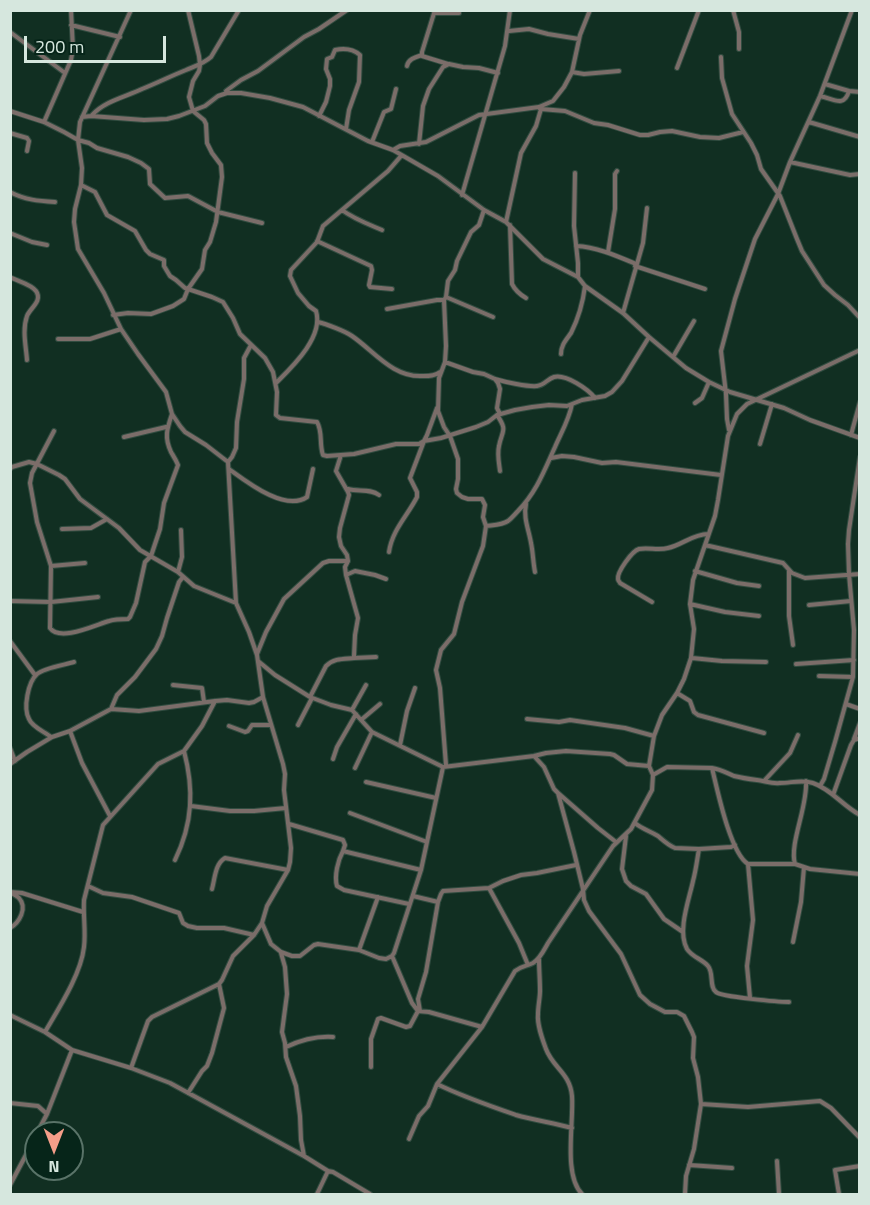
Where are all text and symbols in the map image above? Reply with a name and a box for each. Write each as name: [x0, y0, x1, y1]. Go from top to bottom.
scale bar: [27, 24, 170, 62]
text: 200 m: [35, 33, 84, 60]
north arrow: [24, 1121, 84, 1181]
text: N: [48, 1155, 60, 1179]

